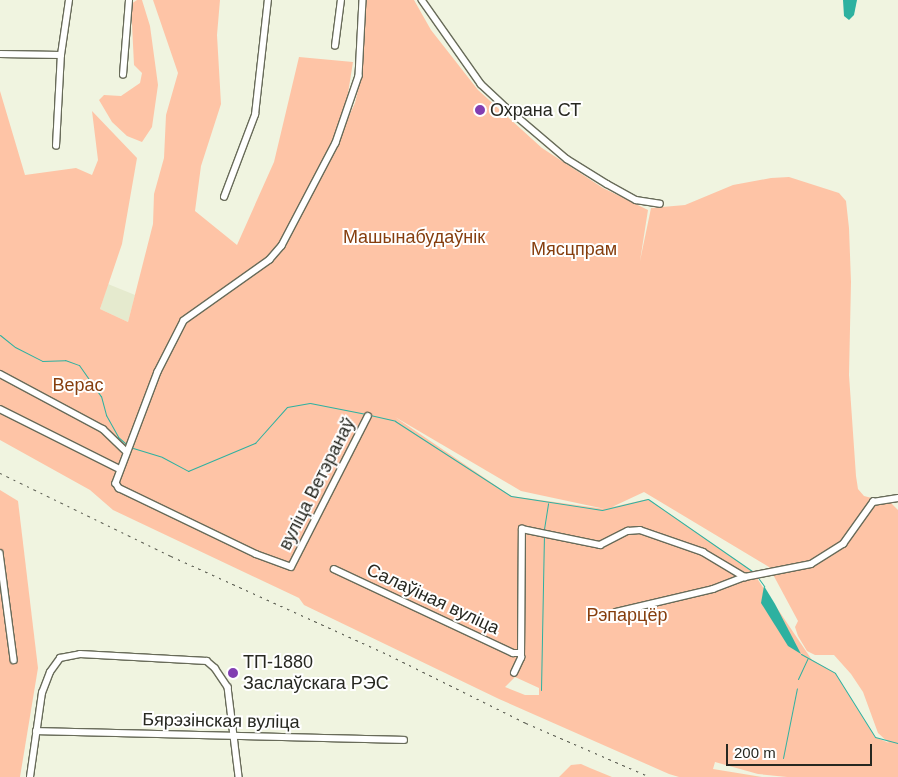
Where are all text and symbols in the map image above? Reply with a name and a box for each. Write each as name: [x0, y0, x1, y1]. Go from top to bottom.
place label: Охрана СТ: [490, 99, 581, 121]
marker: Охрана СТ: [474, 104, 486, 116]
park label: Машынабудаўнік: [343, 226, 485, 248]
park label: Мясцпрам: [531, 238, 617, 260]
park label: Верас: [52, 374, 104, 396]
street label: вуліца Ветэранаў: [274, 414, 360, 554]
street label: Салаўіная вуліца: [363, 559, 503, 639]
park label: Рэпарцёр: [587, 604, 667, 626]
place label: ТП-1880 Заслаўскага РЭС: [243, 652, 389, 694]
marker: ТП-1880 Заслаўскага РЭС: [227, 667, 239, 679]
street label: Бярэзінская вуліца: [142, 709, 300, 733]
scale bar: [728, 734, 874, 766]
text: 200 m: [734, 744, 776, 761]

